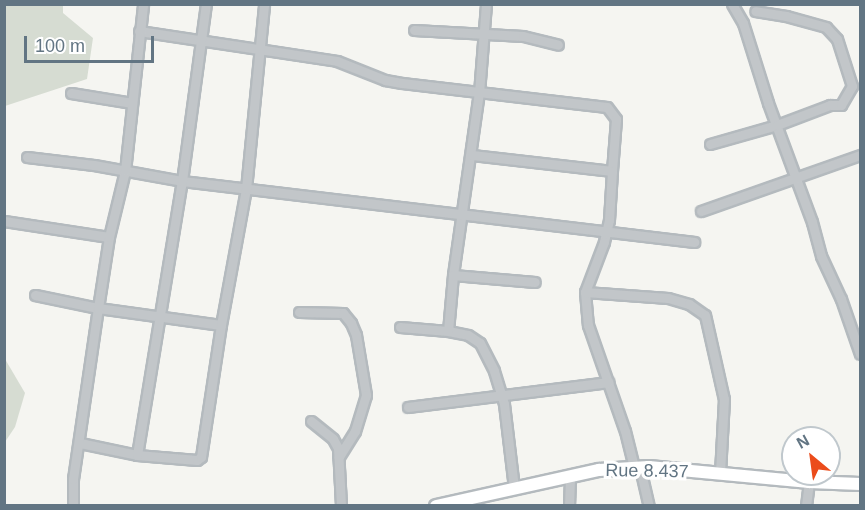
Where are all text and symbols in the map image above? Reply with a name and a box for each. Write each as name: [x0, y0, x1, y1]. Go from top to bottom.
scale bar: [27, 24, 158, 62]
text: 100 m: [35, 36, 85, 56]
north arrow: [781, 426, 841, 486]
text: N: [794, 431, 812, 452]
street label: Rue 8.437: [605, 459, 689, 483]

